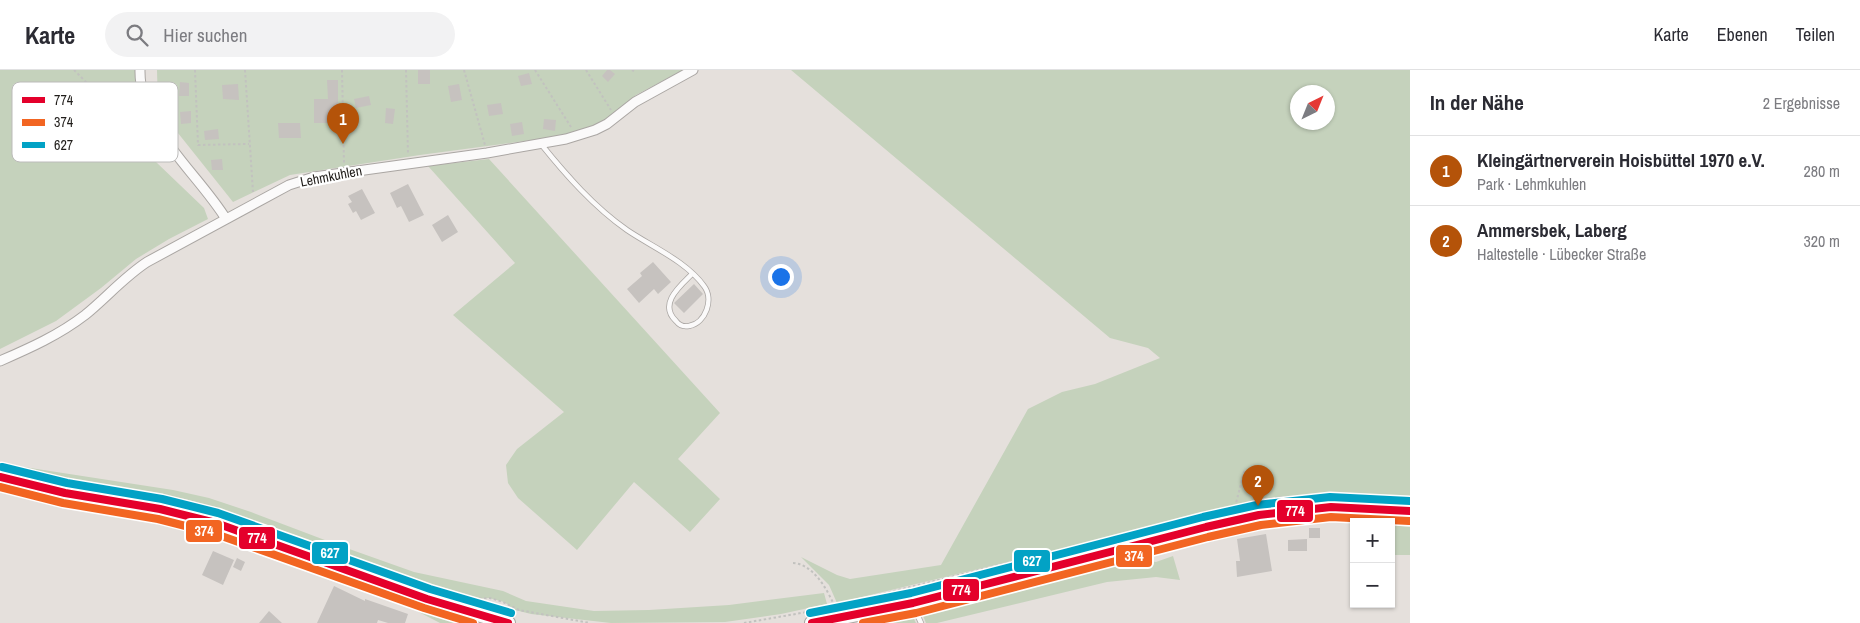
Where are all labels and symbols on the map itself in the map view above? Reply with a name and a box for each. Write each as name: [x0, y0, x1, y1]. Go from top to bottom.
legend: [12, 82, 178, 162]
north arrow: [1290, 85, 1335, 130]
text: 774: [54, 91, 74, 109]
pin: 1: [327, 103, 359, 144]
text: 374: [54, 113, 74, 131]
text: 627: [54, 136, 73, 154]
street label: Lehmkuhlen: [299, 161, 363, 191]
your location: [768, 264, 794, 290]
pin: 2: [1242, 465, 1274, 506]
line badge: 774: [1276, 499, 1314, 523]
text: 774: [1285, 502, 1305, 520]
line badge: 374: [185, 519, 223, 543]
text: 374: [194, 522, 214, 540]
line badge: 774: [238, 526, 276, 550]
text: 774: [247, 529, 267, 547]
line badge: 627: [311, 541, 349, 565]
text: 627: [320, 544, 340, 562]
line badge: 374: [1115, 544, 1153, 568]
text: 374: [1124, 547, 1144, 565]
line badge: 627: [1013, 549, 1051, 573]
text: 627: [1022, 552, 1042, 570]
line badge: 774: [942, 578, 980, 602]
text: 774: [951, 581, 971, 599]

